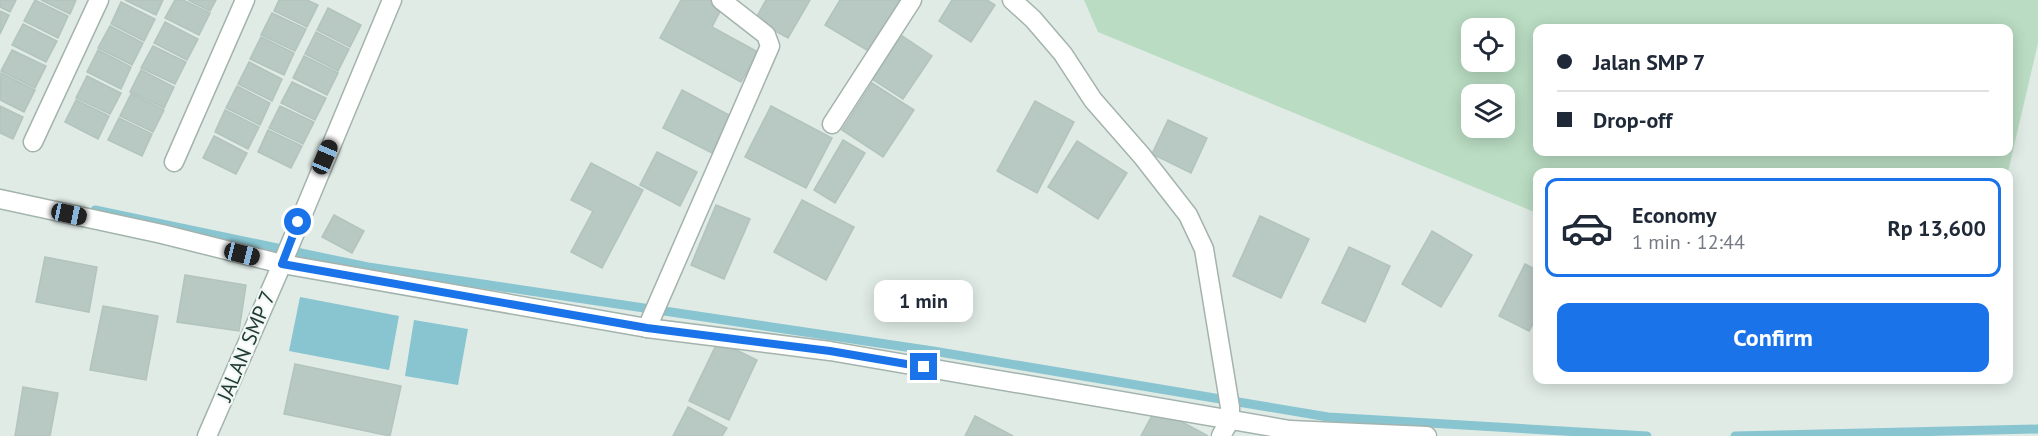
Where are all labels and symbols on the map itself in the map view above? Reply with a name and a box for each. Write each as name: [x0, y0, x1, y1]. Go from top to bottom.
car: [310, 137, 340, 177]
car: [50, 201, 88, 227]
route start: [284, 208, 311, 235]
car: [222, 241, 262, 267]
callout: 1 min: [874, 280, 974, 322]
street label: JALAN SMP 7: [210, 287, 281, 406]
route end: [910, 353, 937, 380]

